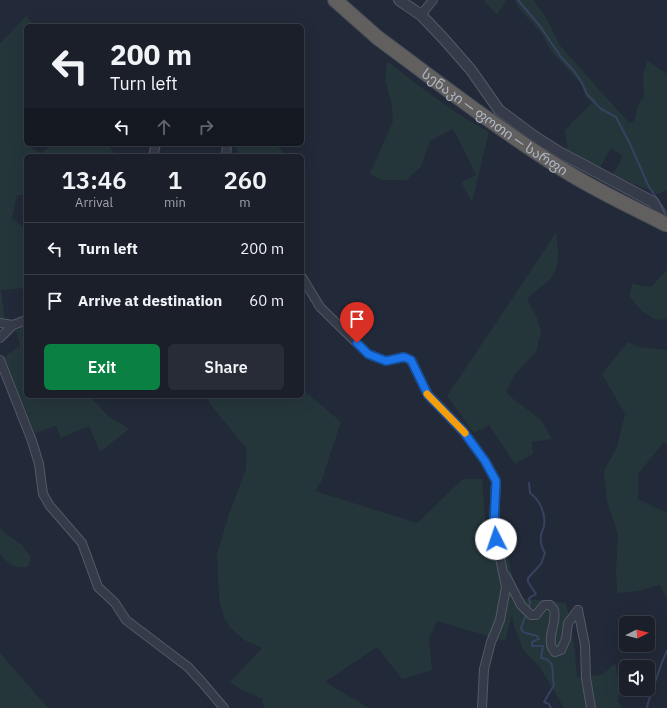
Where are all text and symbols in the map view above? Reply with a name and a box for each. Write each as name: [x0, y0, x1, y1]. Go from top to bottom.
text: 200 m: [110, 36, 192, 73]
icon: left: [44, 40, 96, 92]
street label: სენაკი — ფოთი — სარფი: [418, 65, 571, 180]
text: Turn left: [110, 72, 178, 95]
icon: left: [111, 116, 133, 138]
icon: ahead: [153, 116, 175, 138]
icon: right: [195, 116, 217, 138]
text: 13:46: [61, 164, 127, 196]
text: 1: [168, 164, 182, 196]
text: 260: [223, 164, 267, 196]
text: Arrival: [75, 194, 113, 211]
text: min: [164, 194, 186, 211]
text: m: [239, 194, 251, 211]
icon: left: [44, 238, 66, 260]
text: Turn left: [78, 239, 138, 258]
text: 200 m: [240, 239, 284, 258]
icon: arrive: [44, 290, 66, 312]
text: Arrive at destination: [78, 291, 222, 310]
text: 60 m: [249, 291, 284, 310]
pin: [340, 302, 374, 343]
icon: arrive: [346, 308, 368, 330]
button: Exit: [44, 344, 160, 390]
button: Share: [168, 344, 284, 390]
position arrow: [475, 518, 517, 560]
north arrow: [619, 616, 655, 652]
map controls: [619, 616, 655, 696]
button: sound: [619, 660, 655, 696]

